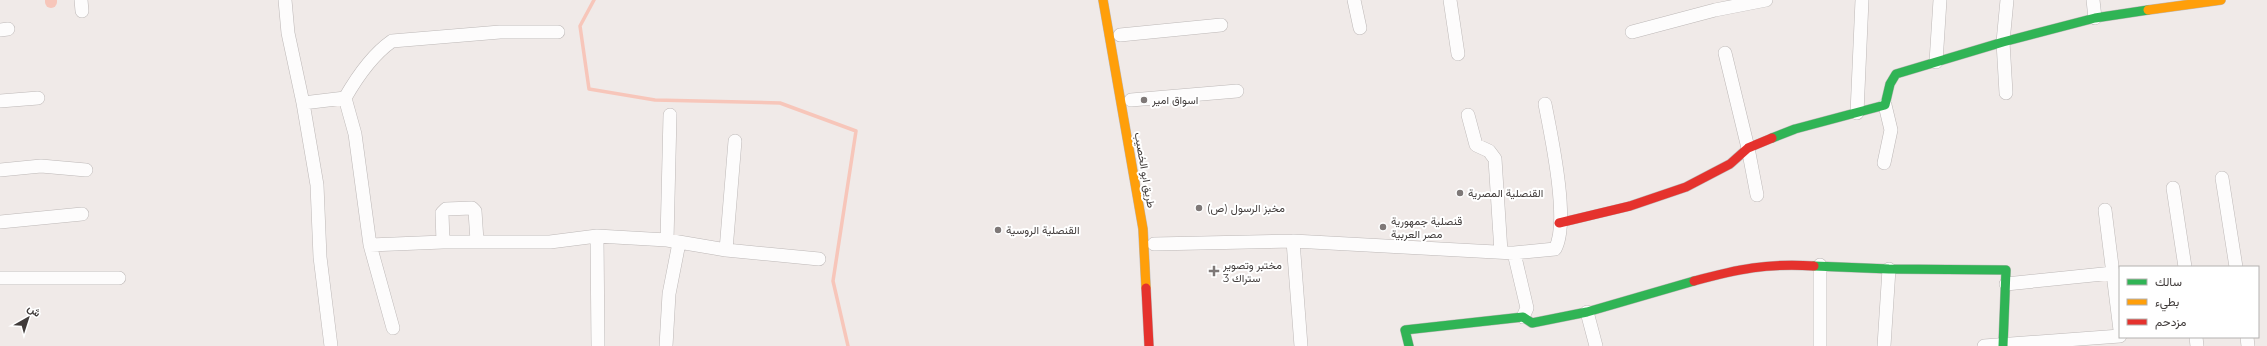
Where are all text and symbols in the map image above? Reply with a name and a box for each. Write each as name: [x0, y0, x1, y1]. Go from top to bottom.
place label: اسواق امير: [1151, 93, 1198, 107]
marker: اسواق امير: [1139, 95, 1149, 105]
street label: طريق ابو الخصيب: [1131, 131, 1159, 209]
place label: القنصلية المصرية: [1468, 186, 1543, 200]
marker: القنصلية المصرية: [1455, 188, 1465, 198]
place label: مخبز الرسول (ص): [1207, 201, 1285, 215]
marker: مخبز الرسول (ص): [1194, 203, 1204, 213]
place label: قنصلية جمهورية مصر العربية: [1391, 214, 1462, 241]
marker: قنصلية جمهورية مصر العربية: [1378, 222, 1388, 232]
place label: القنصلية الروسية: [1006, 223, 1080, 237]
marker: القنصلية الروسية: [993, 225, 1003, 235]
place label: مختبر وتصوير ستراك 3: [1222, 258, 1282, 285]
marker: مختبر وتصوير ستراك 3: [1208, 265, 1220, 277]
legend: [2119, 266, 2259, 338]
text: سالك: [2155, 274, 2182, 289]
text: بطيء: [2155, 294, 2179, 312]
north arrow: [8, 298, 48, 338]
text: ش: [25, 301, 44, 320]
text: مزدحم: [2155, 314, 2186, 330]

